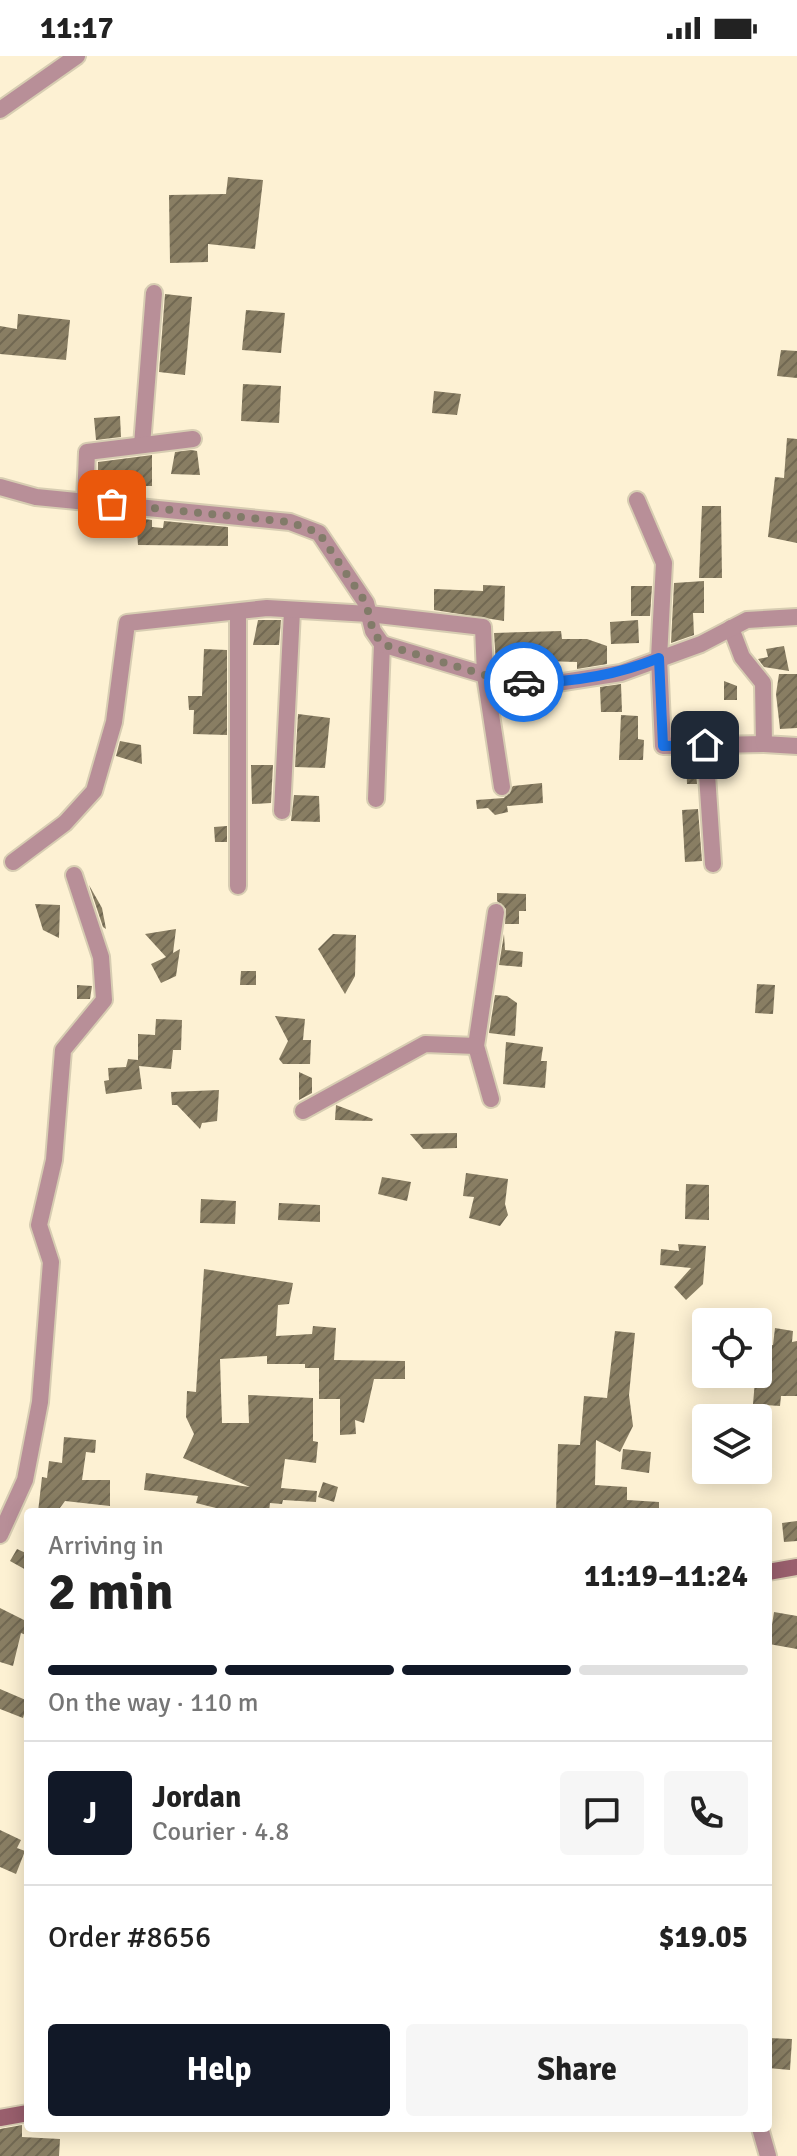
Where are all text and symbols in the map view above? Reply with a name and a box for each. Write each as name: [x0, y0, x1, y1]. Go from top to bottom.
text: 11:17: [40, 10, 114, 47]
pin: [78, 470, 146, 538]
icon: bag: [90, 482, 134, 526]
courier: [484, 642, 564, 722]
icon: car: [502, 660, 546, 704]
pin: [671, 711, 739, 779]
icon: home: [683, 723, 727, 767]
map controls: [692, 1308, 772, 1484]
button: locate: [692, 1308, 772, 1388]
button: layers: [692, 1404, 772, 1484]
text: Arriving in: [48, 1530, 164, 1562]
text: 11:19–11:24: [584, 1558, 748, 1595]
text: 2 min: [48, 1560, 174, 1624]
text: On the way · 110 m: [48, 1687, 258, 1719]
button: chat: [560, 1771, 644, 1855]
button: phone: [664, 1771, 748, 1855]
text: Jordan: [152, 1779, 241, 1816]
text: J: [83, 1795, 97, 1832]
text: Courier · 4.8: [152, 1816, 289, 1848]
text: Order #8656: [48, 1919, 211, 1956]
text: $19.05: [658, 1919, 748, 1956]
button: Help: [48, 2024, 390, 2116]
button: Share: [406, 2024, 748, 2116]

